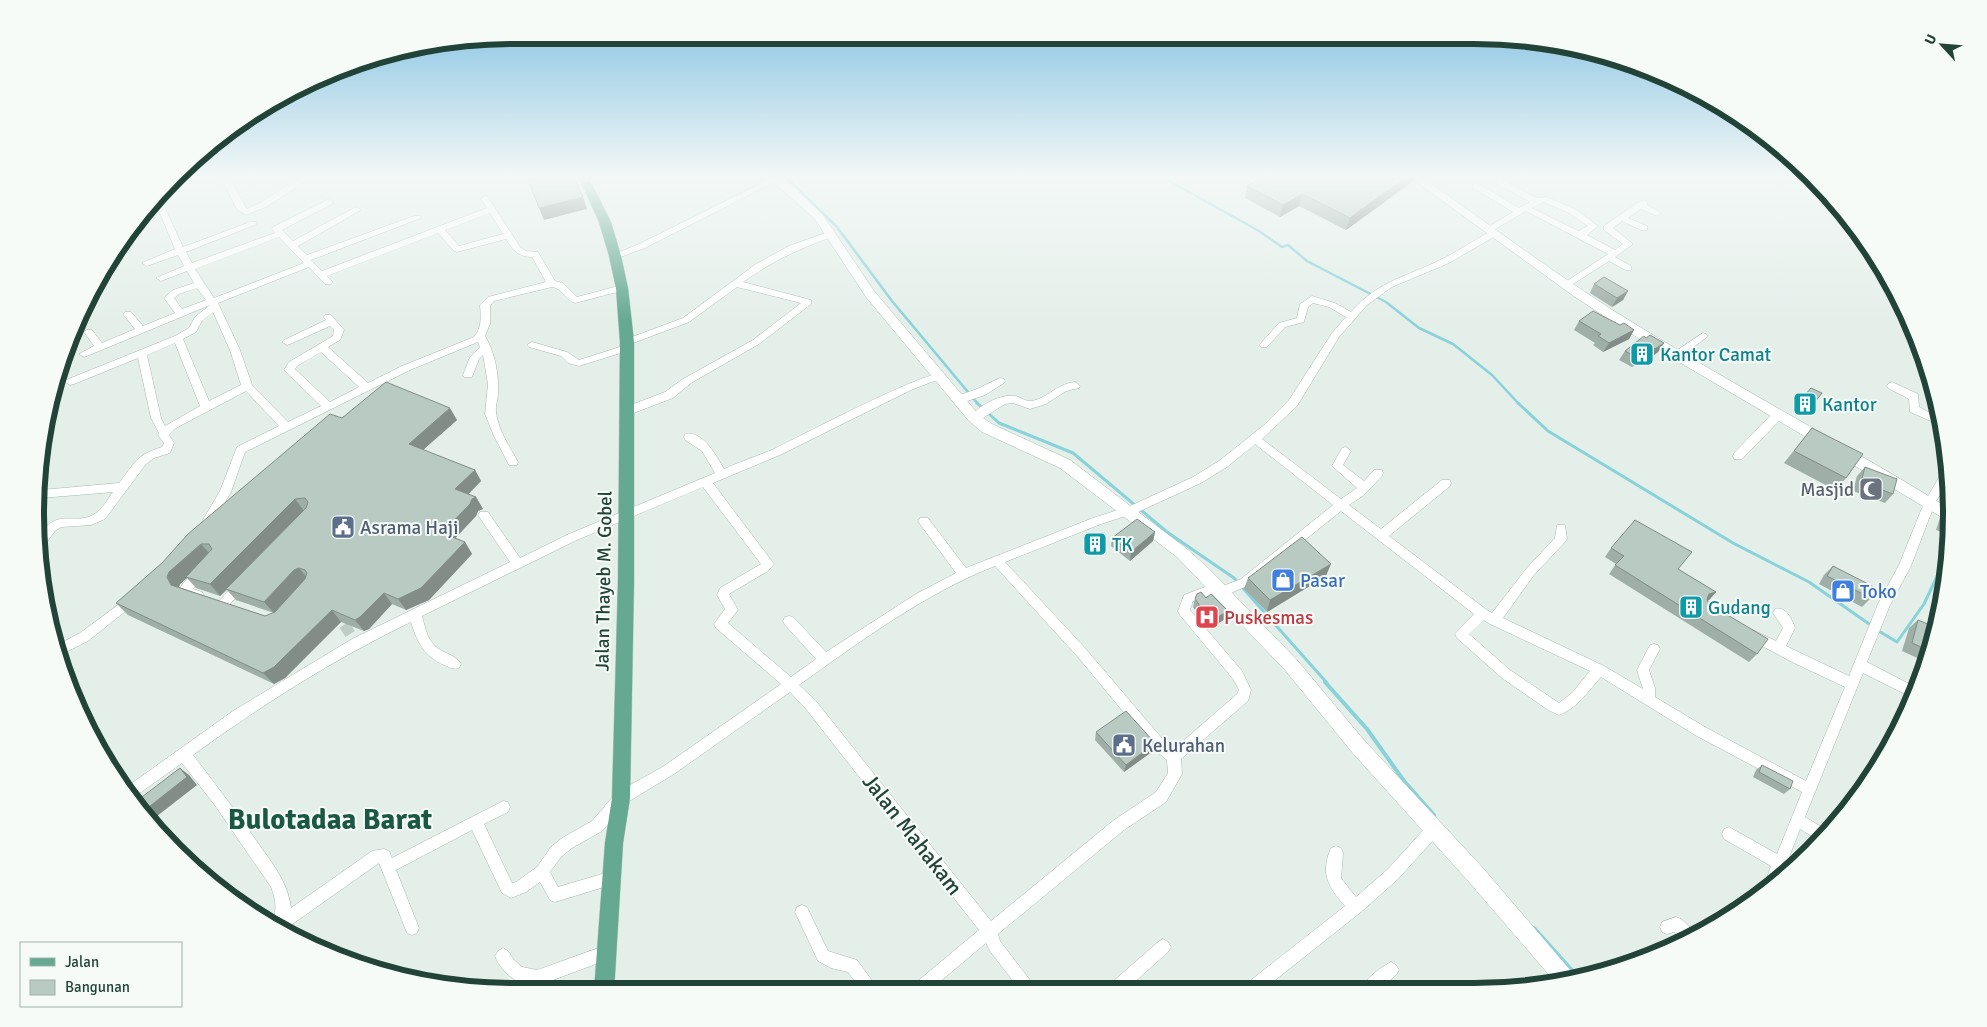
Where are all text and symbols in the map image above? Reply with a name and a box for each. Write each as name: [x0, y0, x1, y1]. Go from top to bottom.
north arrow: [1917, 20, 1967, 70]
text: U: [1921, 32, 1940, 47]
building icon: Kantor Camat: [1629, 341, 1655, 367]
place label: Kantor Camat: [1660, 343, 1771, 367]
building icon: Kantor: [1792, 391, 1818, 417]
place label: Kantor: [1822, 393, 1877, 417]
mosque icon: Masjid: [1858, 476, 1884, 502]
place label: Masjid: [1800, 478, 1854, 502]
street label: Jalan Thayeb M. Gobel: [590, 491, 618, 672]
public building icon: Asrama Haji: [330, 514, 356, 540]
place label: Asrama Haji: [360, 516, 458, 540]
building icon: TK: [1082, 531, 1108, 557]
place label: TK: [1112, 533, 1133, 557]
shop icon: Pasar: [1270, 567, 1296, 593]
place label: Pasar: [1300, 569, 1345, 593]
shop icon: Toko: [1830, 578, 1856, 604]
place label: Toko: [1860, 580, 1897, 604]
building icon: Gudang: [1678, 594, 1704, 620]
place label: Gudang: [1708, 596, 1771, 620]
hospital icon: Puskesmas: [1194, 604, 1220, 630]
place label: Puskesmas: [1224, 606, 1313, 630]
public building icon: Kelurahan: [1111, 732, 1137, 758]
place label: Kelurahan: [1142, 734, 1225, 758]
street label: Jalan Mahakam: [857, 768, 968, 900]
district label: Bulotadaa Barat: [228, 802, 432, 837]
legend: [20, 942, 182, 1007]
text: Jalan: [65, 953, 99, 971]
text: Bangunan: [65, 978, 130, 996]

